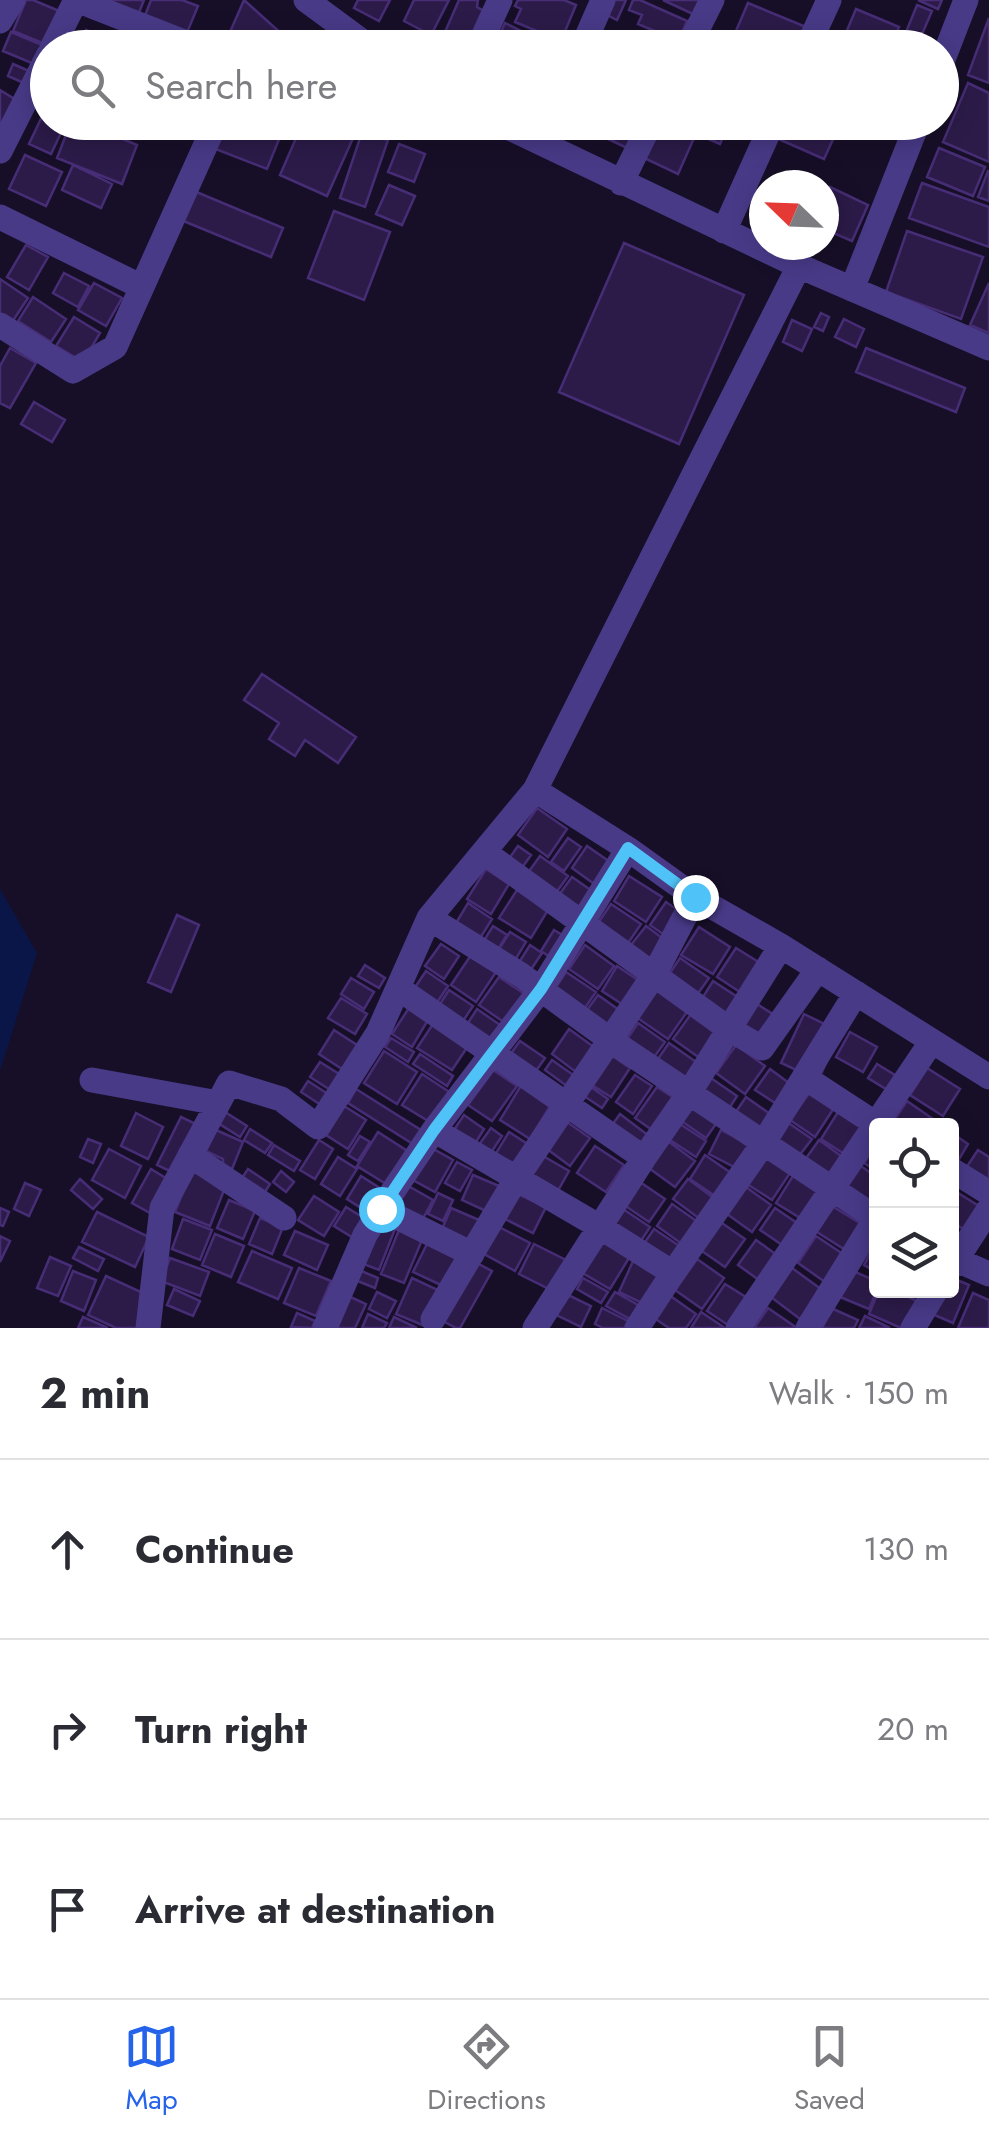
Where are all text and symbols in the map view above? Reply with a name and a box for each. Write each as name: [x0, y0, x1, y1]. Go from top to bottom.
search box: [30, 30, 959, 140]
icon: search: [65, 58, 120, 113]
text: Search here: [145, 58, 337, 113]
north arrow: [749, 170, 839, 260]
route end: [673, 875, 719, 921]
map controls: [869, 1118, 959, 1298]
button: locate: [869, 1118, 959, 1208]
route start: [359, 1187, 405, 1233]
button: layers: [869, 1208, 959, 1298]
text: 2 min: [40, 1363, 150, 1424]
text: Walk · 150 m: [769, 1370, 949, 1416]
icon: ahead: [40, 1522, 95, 1577]
text: Continue: [135, 1522, 294, 1577]
text: 130 m: [863, 1526, 949, 1572]
icon: right: [40, 1702, 95, 1757]
text: Turn right: [135, 1702, 307, 1757]
text: 20 m: [877, 1706, 949, 1752]
icon: arrive: [40, 1882, 95, 1937]
text: Arrive at destination: [135, 1882, 496, 1937]
tab: Map: [124, 2019, 179, 2120]
tab: Directions: [427, 2019, 546, 2120]
tab: Saved: [794, 2019, 865, 2120]

